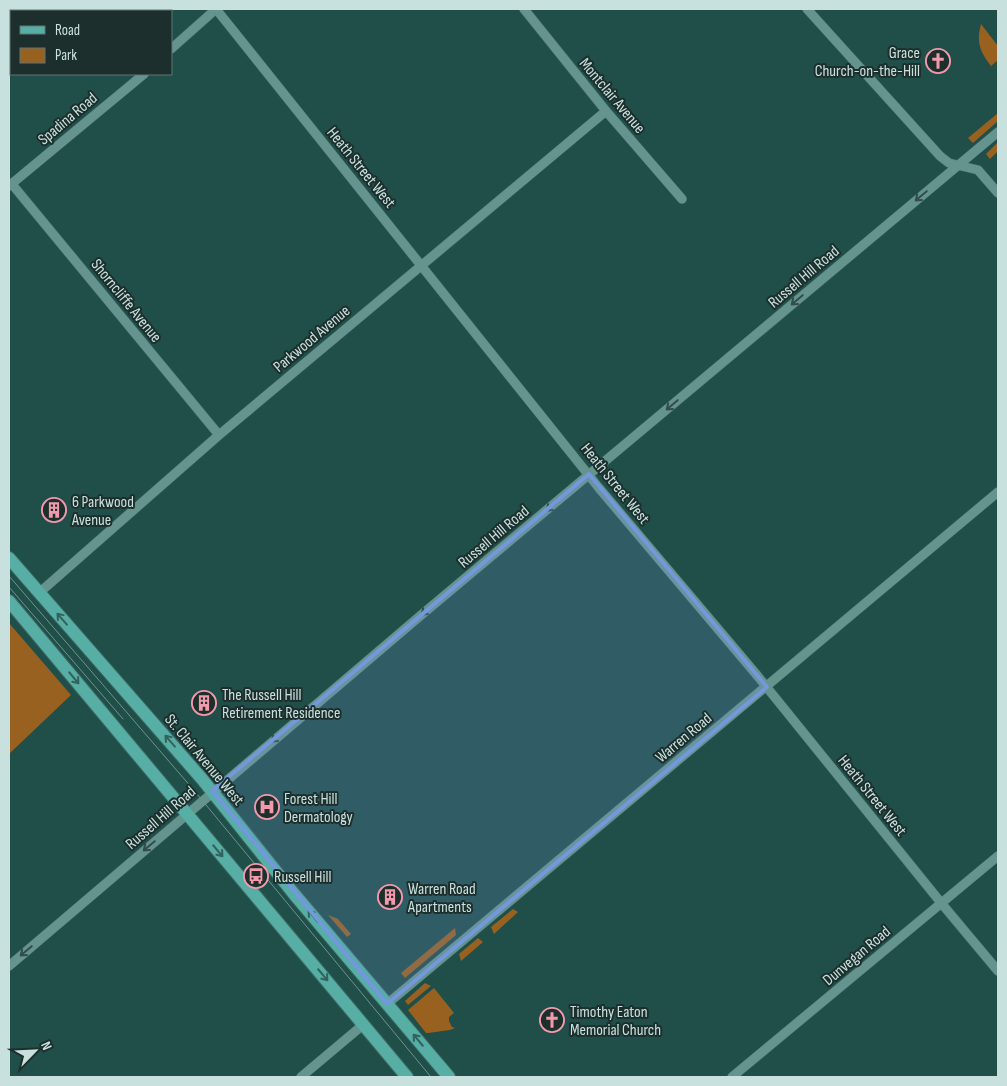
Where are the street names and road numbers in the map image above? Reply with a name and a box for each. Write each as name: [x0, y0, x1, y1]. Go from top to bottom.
street label: Montclair Avenue: [575, 54, 649, 138]
street label: Spadina Road: [34, 89, 101, 149]
street label: Heath Street West: [322, 124, 399, 212]
street label: Russell Hill Road: [765, 242, 843, 312]
street label: Shorncliffe Avenue: [87, 256, 165, 346]
street label: Parkwood Avenue: [270, 302, 354, 377]
street label: Heath Street West: [576, 440, 653, 528]
street label: Russell Hill Road: [455, 502, 533, 572]
street label: Warren Road: [652, 709, 716, 767]
street label: St. Clair Avenue West: [160, 710, 248, 810]
street label: Heath Street West: [833, 752, 910, 840]
street label: Russell Hill Road: [122, 783, 200, 854]
street label: Dunvegan Road: [819, 922, 895, 990]

